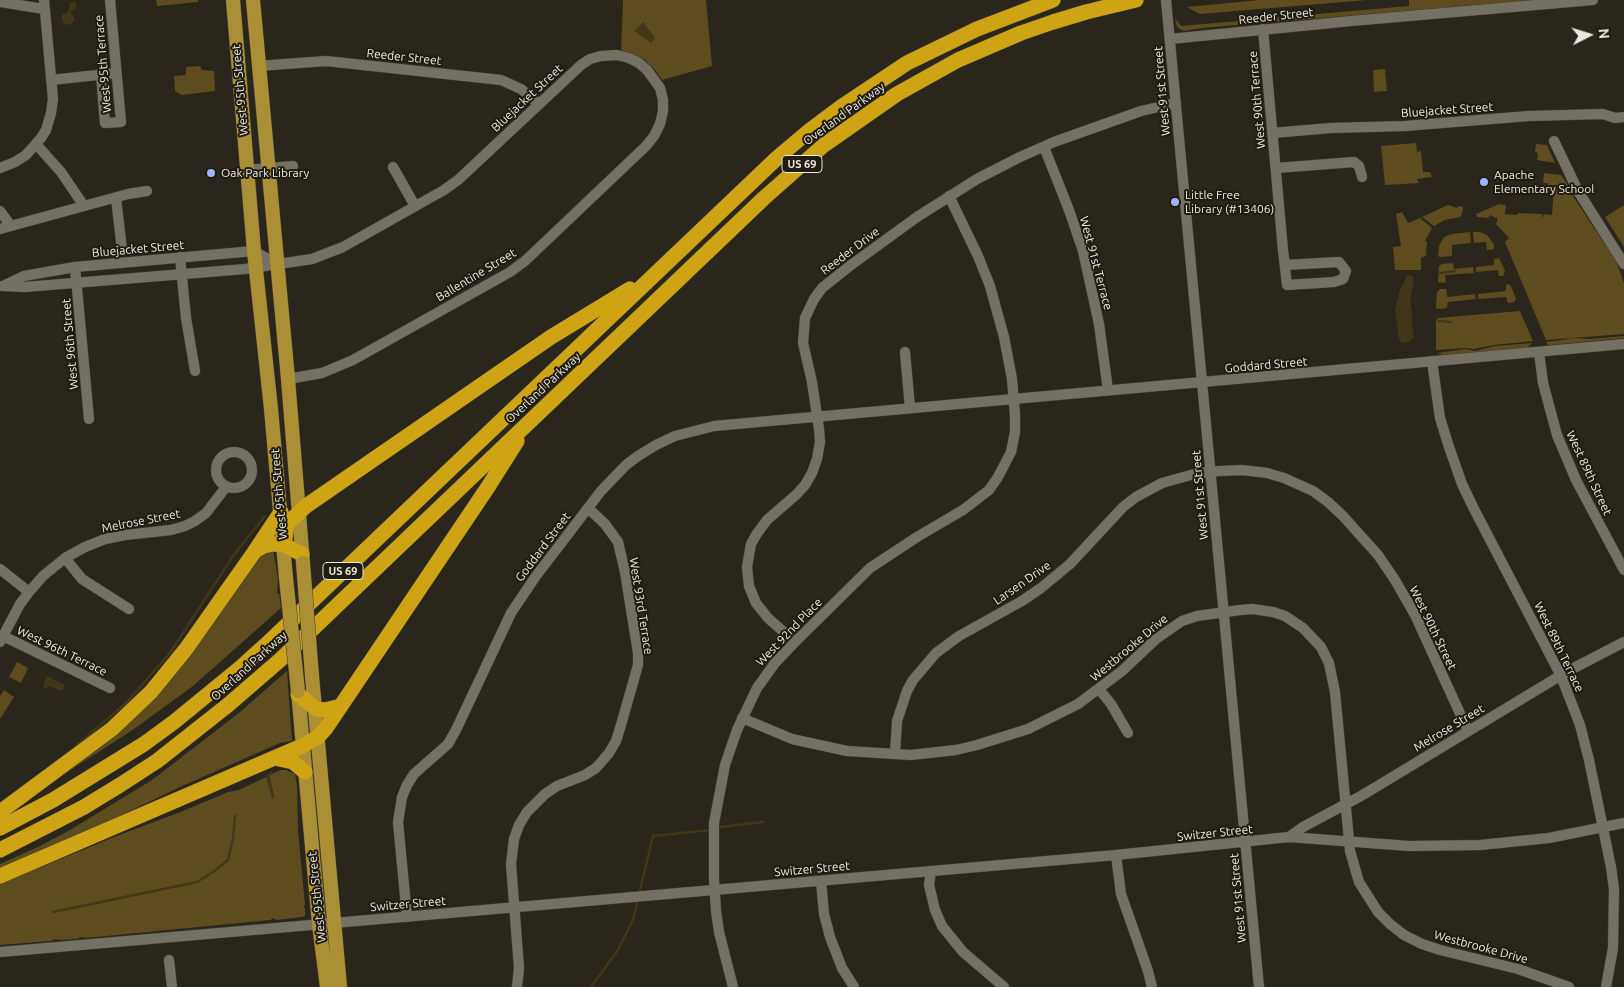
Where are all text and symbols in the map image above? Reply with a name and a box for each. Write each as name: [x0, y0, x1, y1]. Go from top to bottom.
street label: Reeder Street: [1238, 5, 1314, 27]
north arrow: [1564, 10, 1614, 60]
street label: West 95th Terrace: [92, 14, 114, 114]
text: N: [1596, 28, 1612, 40]
street label: West 95th Street: [229, 44, 251, 136]
street label: Reeder Street: [366, 46, 442, 68]
street label: West 91st Street: [1151, 46, 1173, 136]
street label: West 90th Terrace: [1246, 50, 1268, 150]
street label: Bluejacket Street: [488, 61, 566, 135]
street label: Overland Parkway: [800, 80, 888, 148]
street label: Bluejacket Street: [1400, 100, 1494, 120]
road number: US 69: [782, 156, 822, 172]
place label: Oak Park Library: [221, 166, 309, 180]
marker: Oak Park Library: [205, 167, 217, 179]
place label: Apache Elementary School: [1494, 168, 1594, 196]
marker: Apache Elementary School: [1478, 176, 1490, 188]
place label: Little Free Library (#13406): [1185, 188, 1274, 216]
marker: Little Free Library (#13406): [1169, 196, 1181, 208]
street label: West 91st Terrace: [1077, 214, 1115, 312]
street label: Reeder Drive: [818, 224, 882, 278]
street label: Bluejacket Street: [91, 238, 185, 260]
street label: Ballentine Street: [433, 245, 519, 305]
street label: West 96th Street: [59, 298, 81, 390]
street label: Overland Parkway: [502, 350, 584, 426]
street label: Goddard Street: [1224, 354, 1308, 376]
street label: West 89th Street: [1563, 428, 1615, 518]
street label: West 95th Street: [268, 448, 290, 540]
street label: West 91st Street: [1189, 450, 1211, 540]
street label: Melrose Street: [100, 506, 182, 536]
street label: Goddard Street: [512, 510, 574, 584]
street label: West 93rd Terrace: [626, 556, 656, 656]
street label: Larsen Drive: [991, 558, 1053, 608]
road number: US 69: [323, 562, 363, 580]
street label: West 90th Street: [1406, 584, 1460, 672]
street label: West 92nd Place: [753, 595, 825, 669]
street label: West 89th Terrace: [1531, 600, 1587, 694]
street label: Westbrooke Drive: [1087, 611, 1171, 685]
street label: West 96th Terrace: [15, 623, 109, 679]
street label: Overland Parkway: [208, 628, 290, 704]
street label: Melrose Street: [1411, 701, 1487, 755]
street label: Switzer Street: [1176, 822, 1254, 844]
street label: West 95th Street: [305, 851, 329, 943]
street label: West 91st Street: [1227, 853, 1249, 943]
street label: Switzer Street: [773, 859, 851, 879]
street label: Switzer Street: [369, 894, 447, 914]
street label: Westbrooke Drive: [1432, 928, 1530, 966]

